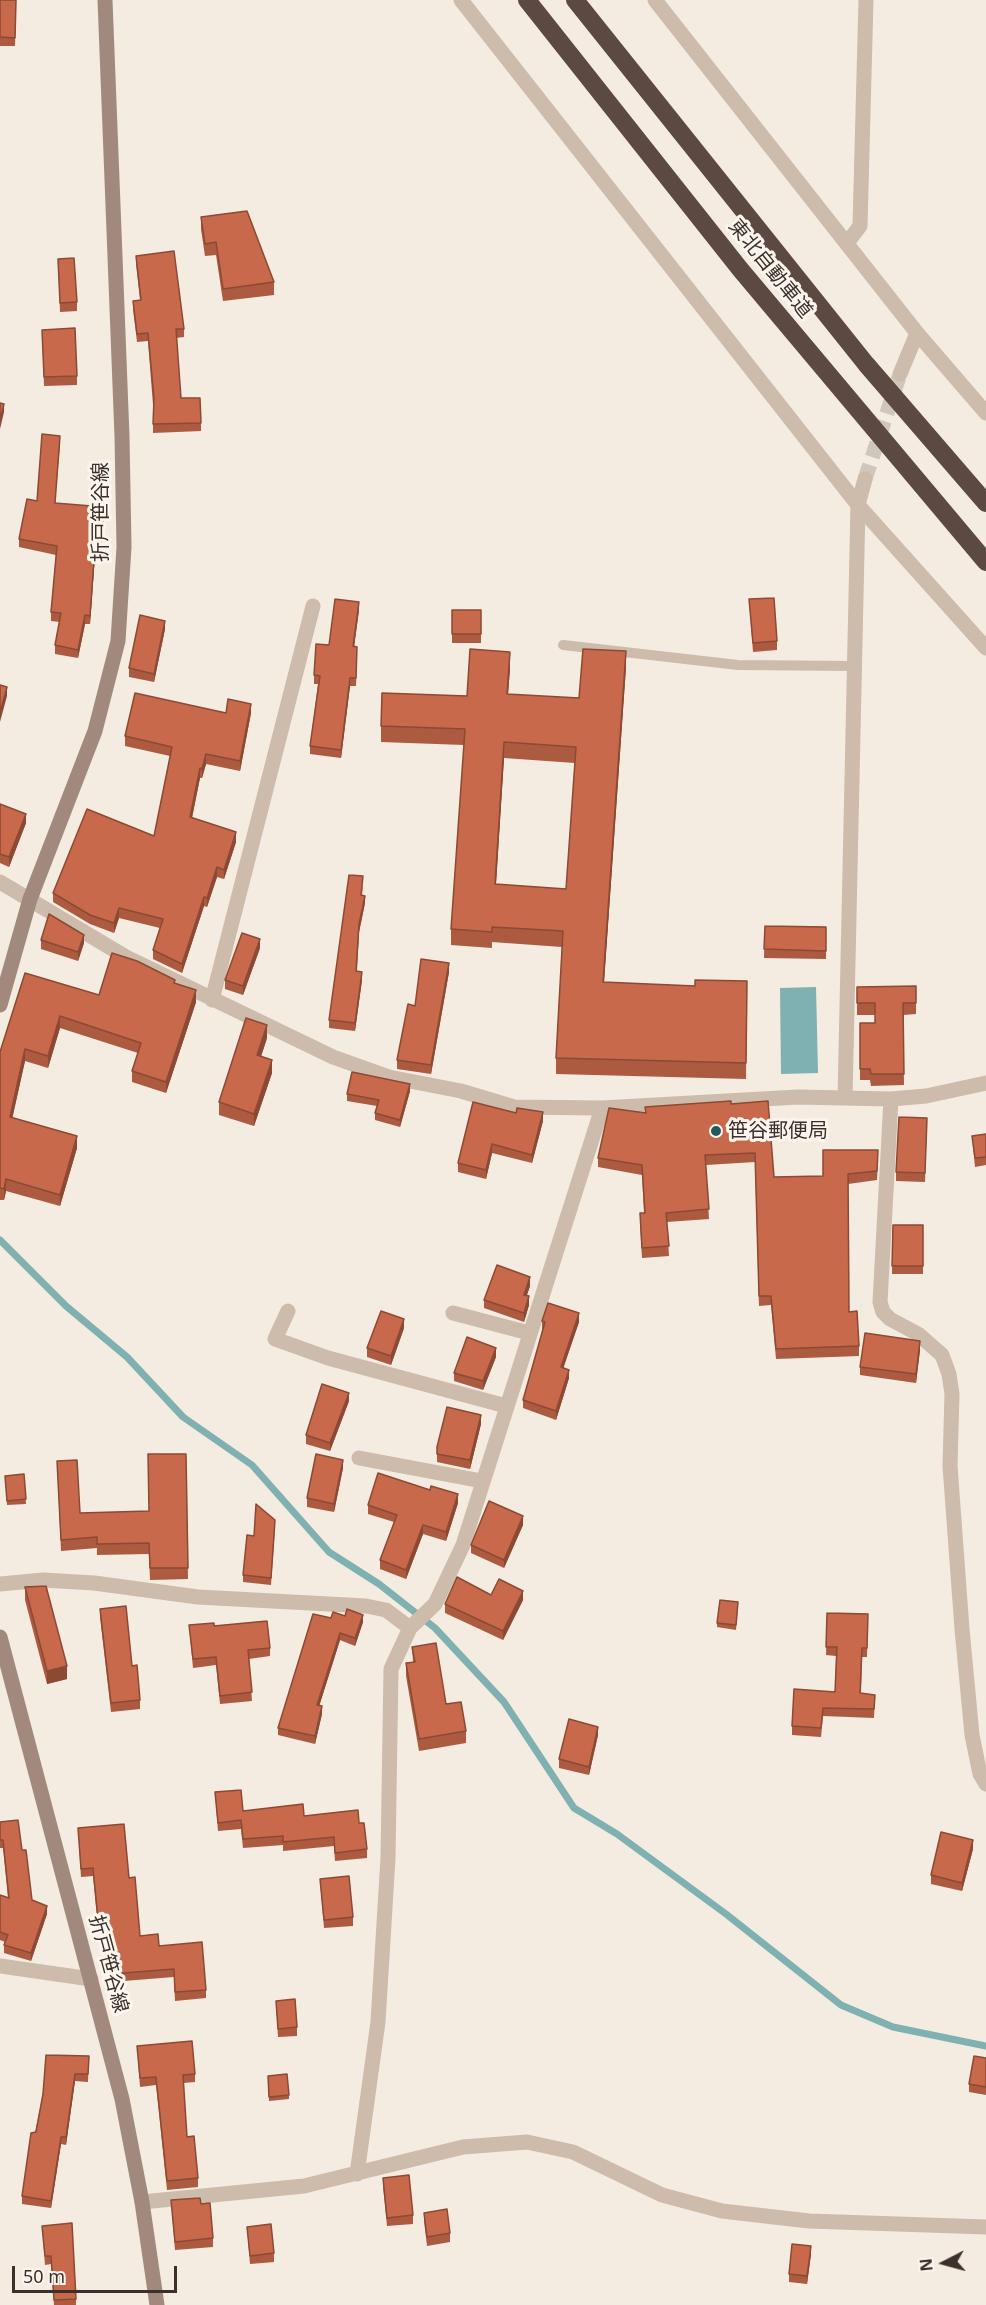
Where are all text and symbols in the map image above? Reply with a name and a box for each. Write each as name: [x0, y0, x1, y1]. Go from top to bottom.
street label: 東北自動車道: [723, 215, 817, 323]
street label: 折戸笹谷線: [89, 462, 113, 562]
place label: 笹谷郵便局: [728, 1119, 828, 1143]
marker: 笹谷郵便局: [709, 1124, 723, 1138]
street label: 折戸笹谷線: [83, 1913, 133, 2015]
north arrow: [914, 2233, 974, 2293]
scale bar: [15, 2254, 180, 2292]
text: N: [914, 2257, 938, 2273]
text: 50 m: [23, 2264, 65, 2288]

